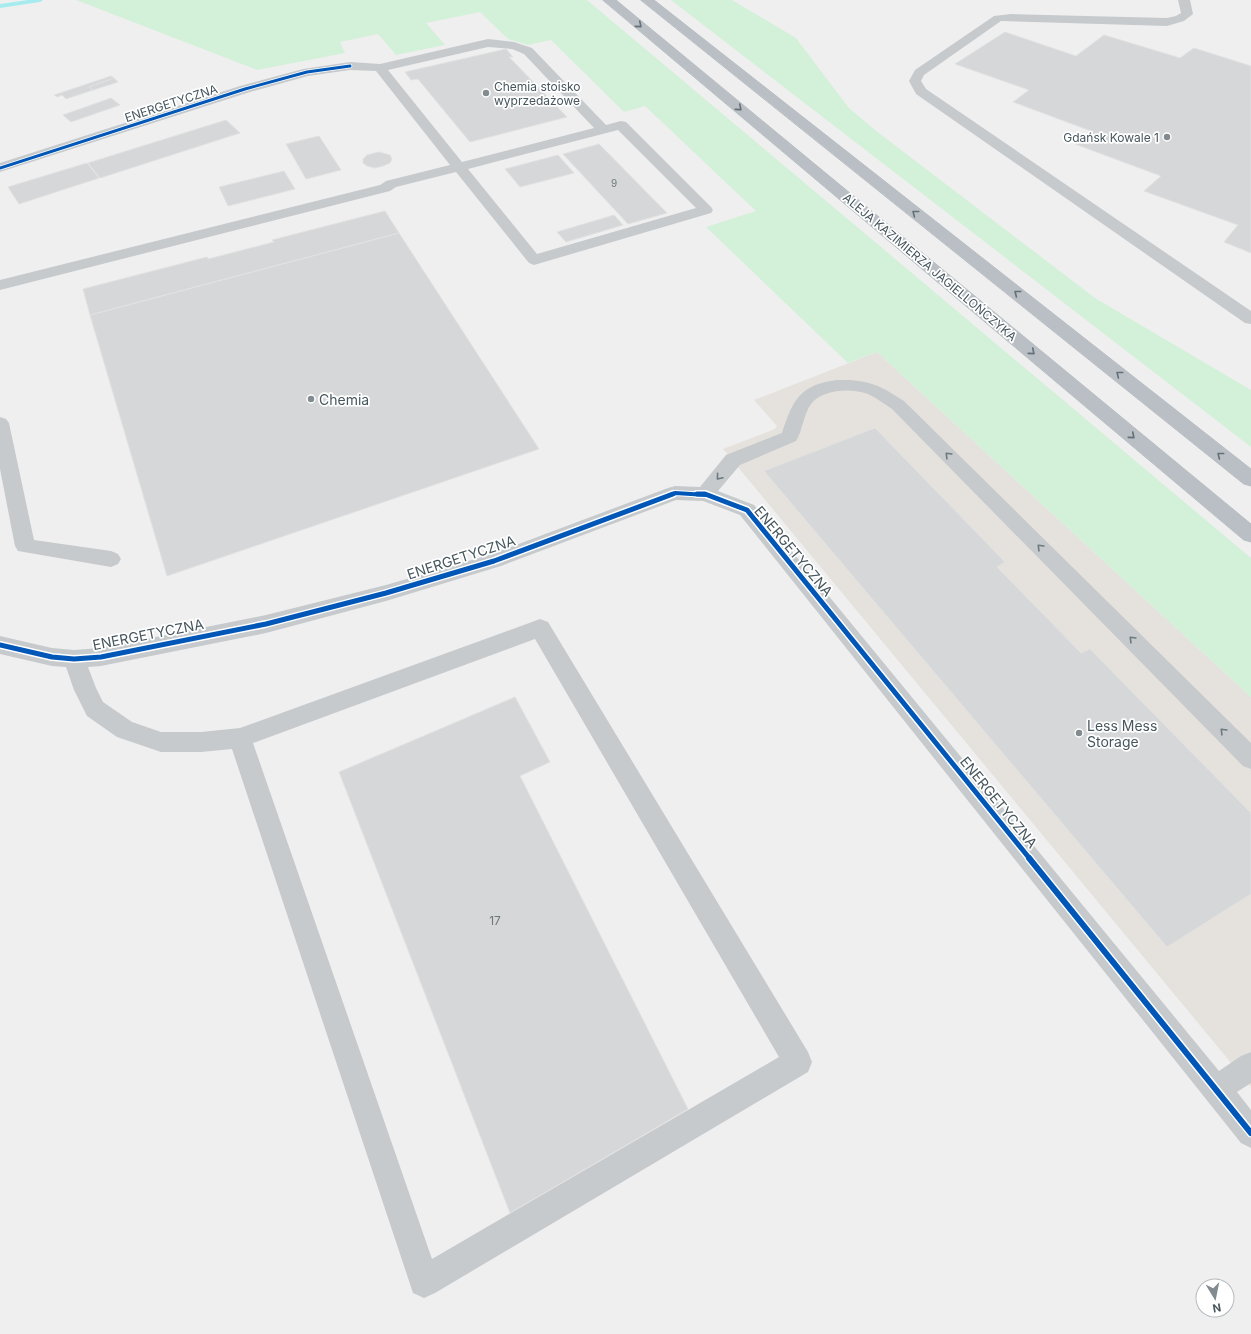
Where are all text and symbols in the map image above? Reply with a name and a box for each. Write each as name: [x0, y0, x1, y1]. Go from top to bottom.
one-way arrow: [634, 20, 641, 27]
place label: Chemia stoisko wyprzedażowe: [494, 79, 580, 108]
street label: ENERGETYCZNA: [123, 81, 219, 125]
marker: Chemia stoisko wyprzedażowe: [481, 88, 491, 98]
one-way arrow: [734, 104, 741, 111]
place label: Gdańsk Kowale 1: [1063, 130, 1159, 145]
marker: Gdańsk Kowale 1: [1162, 132, 1172, 142]
house number: 9: [611, 177, 617, 189]
street label: ALEJA KAZIMIERZA JAGIELLOŃCZYKA: [840, 190, 1020, 344]
one-way arrow: [912, 210, 919, 217]
one-way arrow: [1014, 291, 1021, 298]
one-way arrow: [1028, 348, 1035, 355]
one-way arrow: [1116, 372, 1123, 379]
place label: Chemia: [319, 391, 369, 408]
marker: Chemia: [306, 394, 316, 404]
one-way arrow: [1127, 431, 1135, 438]
one-way arrow: [945, 452, 953, 460]
one-way arrow: [1218, 453, 1225, 460]
one-way arrow: [717, 472, 724, 480]
street label: ENERGETYCZNA: [751, 502, 837, 600]
street label: ENERGETYCZNA: [405, 531, 518, 583]
one-way arrow: [1037, 544, 1045, 552]
street label: ENERGETYCZNA: [91, 615, 205, 653]
one-way arrow: [1129, 636, 1137, 644]
place label: Less Mess Storage: [1087, 717, 1157, 750]
marker: Less Mess Storage: [1074, 728, 1084, 738]
one-way arrow: [1221, 728, 1228, 736]
street label: ENERGETYCZNA: [957, 753, 1041, 851]
house number: 17: [489, 913, 501, 928]
north arrow: [1195, 1278, 1235, 1318]
text: N: [1211, 1300, 1222, 1315]

